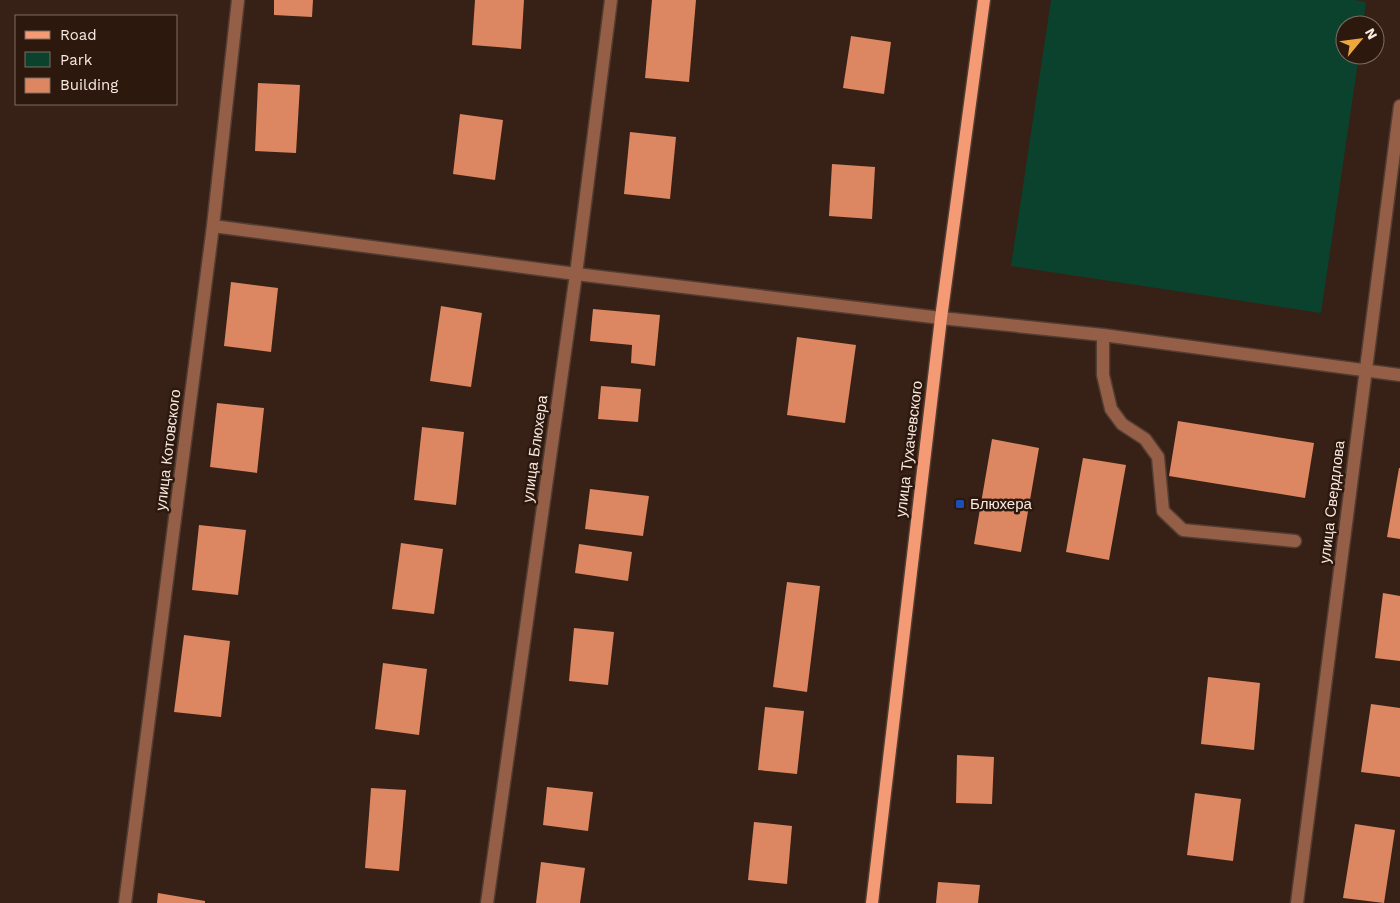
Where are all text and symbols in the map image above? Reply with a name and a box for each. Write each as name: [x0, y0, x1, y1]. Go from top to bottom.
legend: [15, 15, 178, 105]
north arrow: [1335, 15, 1385, 65]
text: N: [1362, 25, 1381, 42]
text: Road: [60, 26, 97, 44]
text: Park: [60, 51, 93, 69]
text: Building: [60, 76, 118, 94]
street label: улица Тухачевского: [892, 380, 926, 518]
street label: улица Котовского: [152, 388, 184, 512]
street label: улица Блюхера: [519, 394, 552, 504]
street label: улица Свердлова: [1316, 439, 1349, 564]
place label: Блюхера: [970, 495, 1033, 513]
marker: Блюхера: [954, 498, 966, 510]

